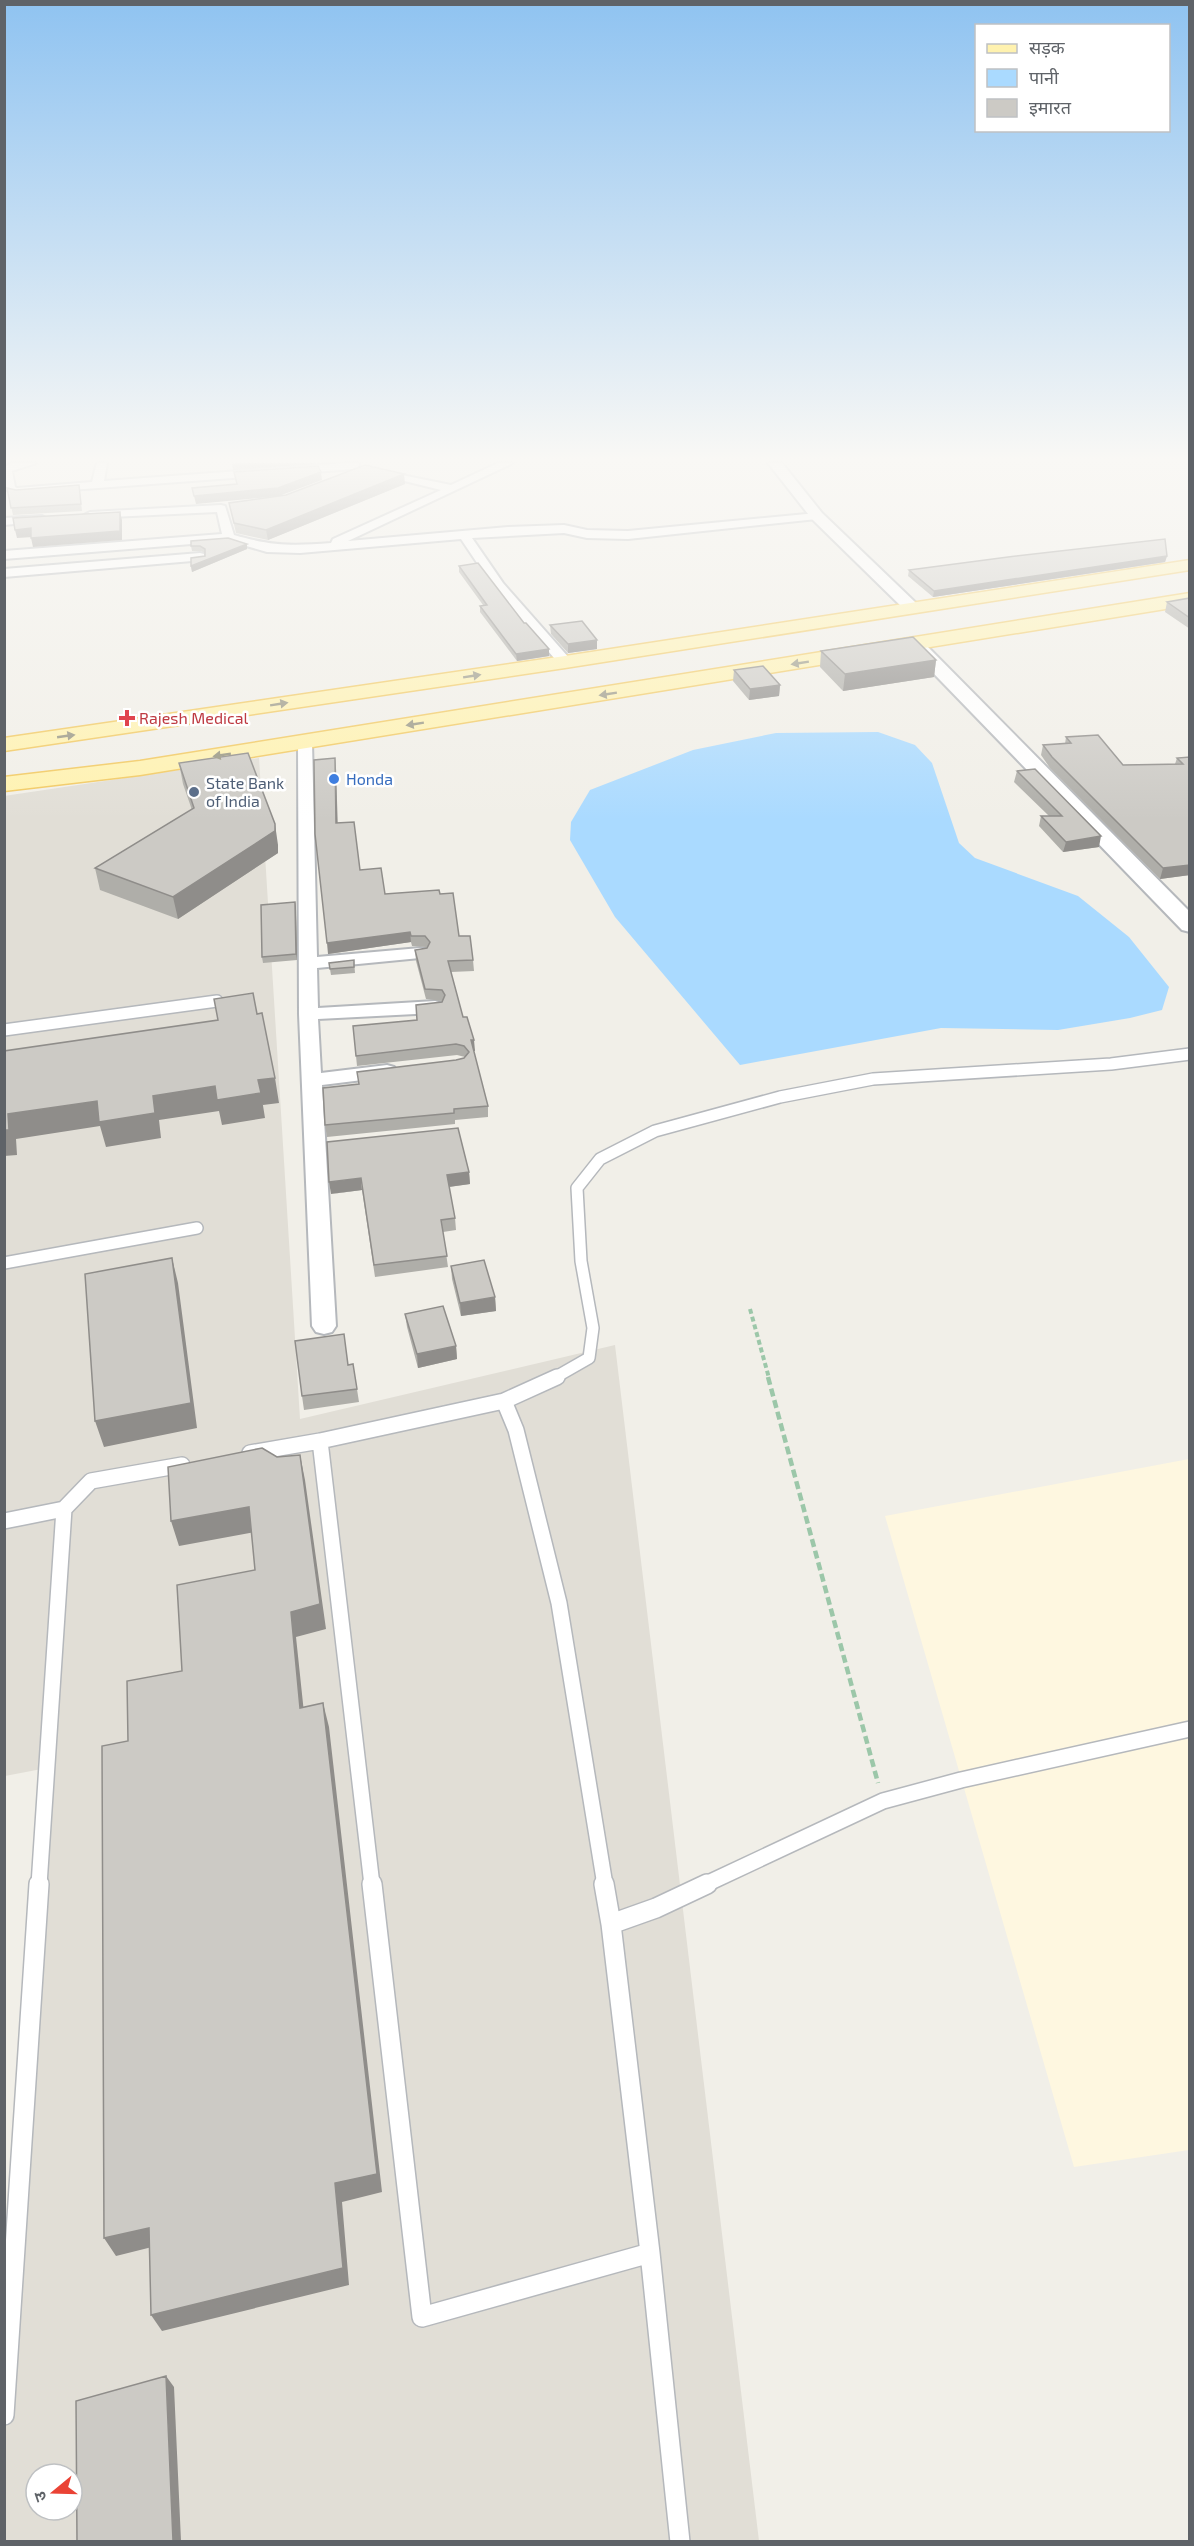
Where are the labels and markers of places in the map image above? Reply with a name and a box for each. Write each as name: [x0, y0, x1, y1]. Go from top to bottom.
place label: Rajesh Medical: [139, 708, 249, 728]
marker: Rajesh Medical: [120, 711, 134, 725]
place label: Honda: [346, 769, 393, 788]
marker: Honda: [327, 772, 341, 786]
place label: State Bank of India: [206, 773, 284, 810]
marker: State Bank of India: [187, 785, 201, 799]

